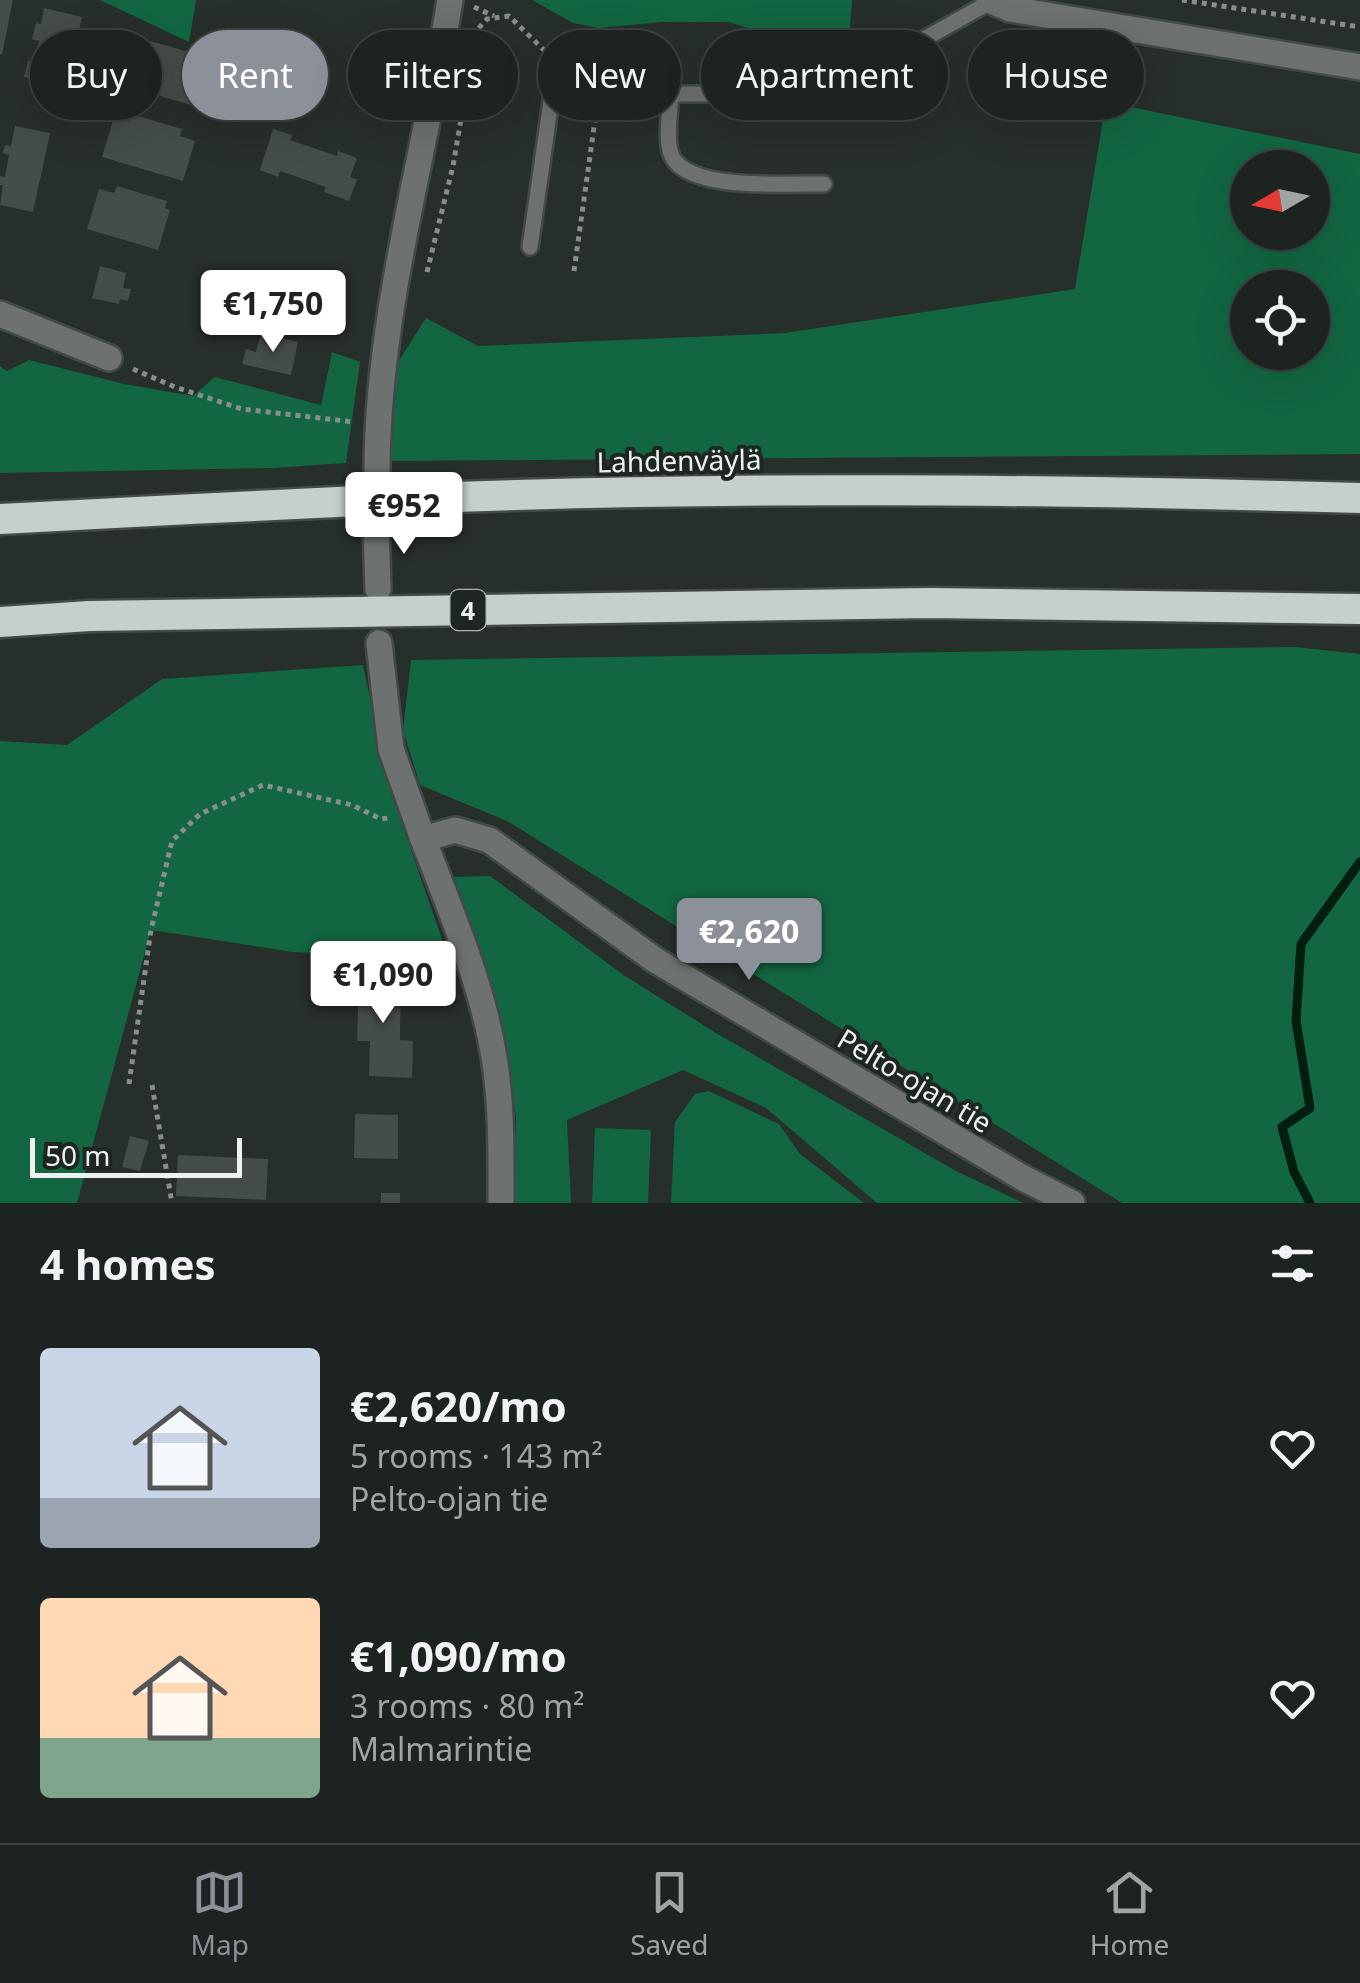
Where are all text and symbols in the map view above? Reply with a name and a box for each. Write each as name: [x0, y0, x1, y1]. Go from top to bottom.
chip: Buy: [30, 30, 162, 120]
chip: Rent: [182, 30, 328, 120]
chip: Filters: [348, 30, 518, 120]
chip: New: [538, 30, 681, 120]
chip: Apartment: [701, 30, 948, 120]
chip: House: [968, 30, 1144, 120]
north arrow: [1230, 150, 1330, 250]
map controls: [1230, 150, 1330, 370]
pin: €1,750: [192, 270, 354, 355]
button: locate: [1230, 270, 1330, 370]
text: €1,750: [223, 281, 323, 324]
street label: Lahdenväylä: [596, 440, 762, 480]
pin: €952: [345, 472, 463, 557]
text: €952: [367, 483, 441, 526]
road number: 4: [450, 590, 486, 630]
pin: €2,620: [668, 898, 830, 983]
text: €2,620: [699, 909, 799, 952]
pin: €1,090: [302, 941, 464, 1026]
text: €1,090: [333, 952, 433, 995]
street label: Pelto-ojan tie: [831, 1019, 999, 1141]
scale bar: [30, 1133, 242, 1178]
text: 50 m: [45, 1136, 111, 1174]
text: 4 homes: [40, 1235, 216, 1292]
icon: filters: [1265, 1236, 1320, 1291]
text: €2,620/mo: [350, 1377, 567, 1434]
icon: home: [120, 1388, 240, 1508]
icon: heart: [1265, 1421, 1320, 1476]
text: 5 rooms · 143 m²: [350, 1434, 603, 1477]
text: Pelto-ojan tie: [350, 1477, 548, 1520]
text: €1,090/mo: [350, 1627, 567, 1684]
icon: home: [120, 1638, 240, 1758]
icon: heart: [1265, 1671, 1320, 1726]
text: 3 rooms · 80 m²: [350, 1684, 584, 1727]
text: Malmarintie: [350, 1727, 532, 1770]
tab: Map: [191, 1865, 249, 1963]
tab: Saved: [630, 1865, 708, 1963]
tab: Home: [1090, 1865, 1169, 1963]

